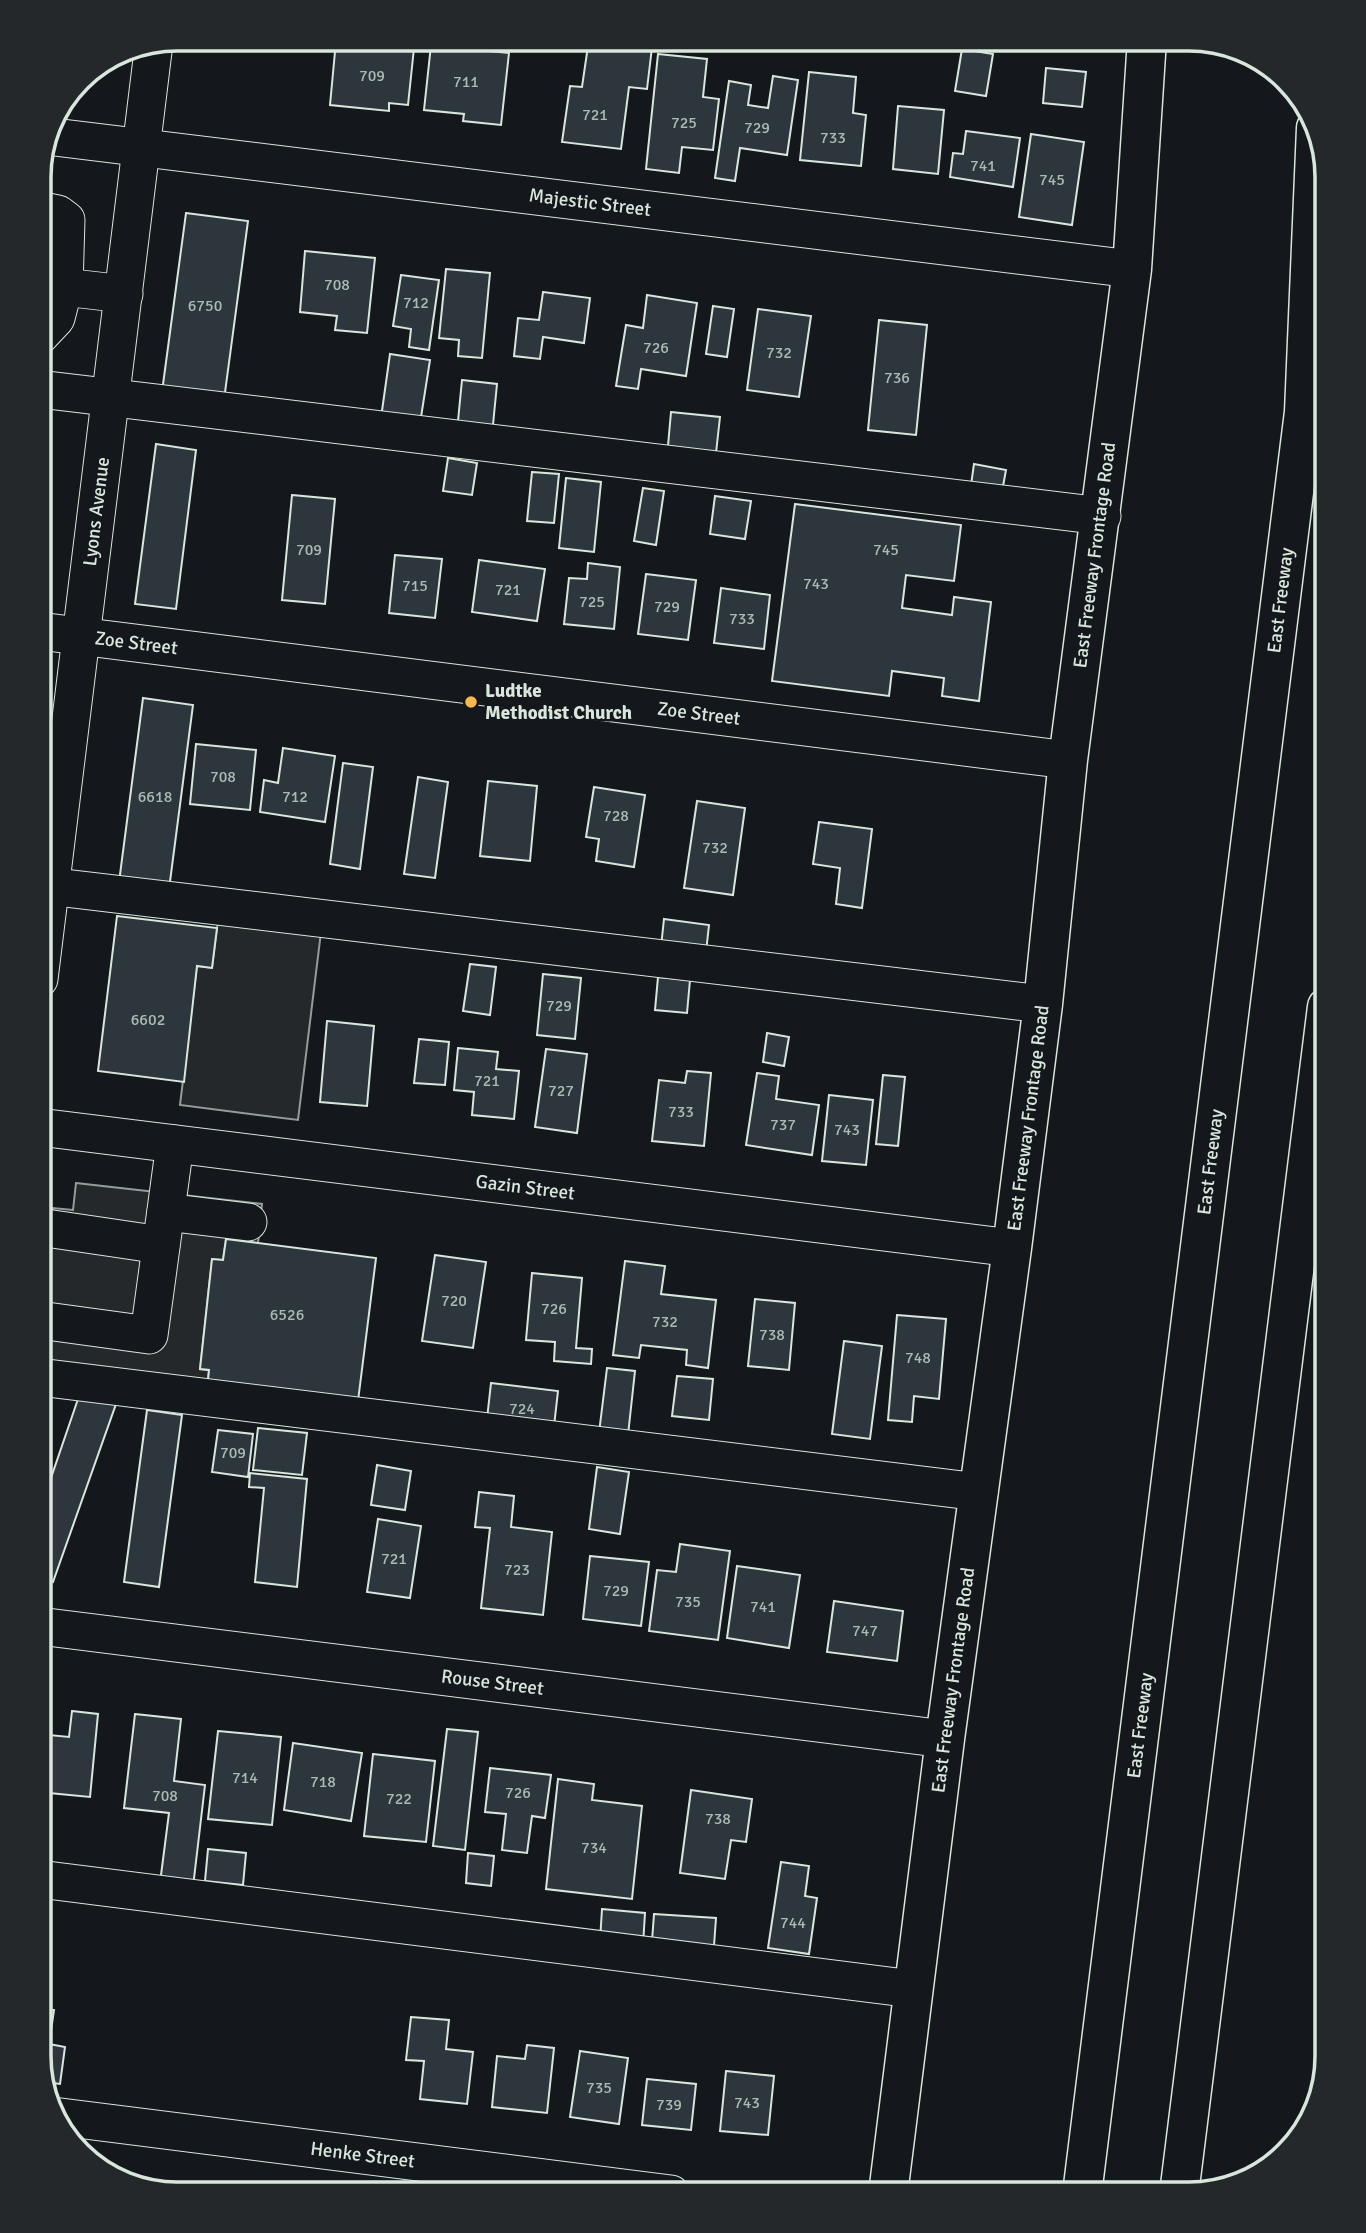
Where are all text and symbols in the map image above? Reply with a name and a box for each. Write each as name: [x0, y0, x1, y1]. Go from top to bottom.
house number: 709: [359, 66, 385, 86]
house number: 711: [453, 72, 479, 92]
house number: 721: [582, 105, 608, 125]
house number: 725: [671, 113, 697, 133]
house number: 729: [744, 118, 770, 138]
house number: 733: [820, 128, 846, 148]
house number: 741: [970, 156, 996, 176]
house number: 745: [1039, 170, 1065, 190]
street label: Majestic Street: [528, 183, 653, 222]
house number: 708: [324, 275, 350, 295]
house number: 712: [403, 293, 429, 313]
house number: 6750: [188, 296, 222, 316]
house number: 726: [643, 338, 669, 358]
house number: 732: [766, 343, 792, 363]
house number: 736: [884, 368, 910, 388]
street label: East Freeway Frontage Road: [1068, 441, 1121, 669]
street label: Lyons Avenue: [78, 455, 115, 568]
house number: 709: [296, 540, 322, 560]
house number: 745: [873, 540, 899, 560]
street label: East Freeway: [1262, 546, 1299, 654]
house number: 743: [803, 574, 829, 594]
house number: 715: [402, 576, 428, 596]
house number: 721: [495, 580, 521, 600]
house number: 725: [579, 592, 605, 612]
house number: 729: [654, 597, 680, 617]
house number: 733: [729, 609, 755, 629]
street label: Zoe Street: [93, 626, 179, 660]
place label: Ludtke Methodist Church: [485, 679, 632, 725]
marker: Ludtke Methodist Church: [463, 694, 479, 710]
street label: Zoe Street: [656, 697, 742, 731]
house number: 708: [210, 767, 236, 787]
house number: 6618: [138, 787, 172, 807]
house number: 712: [282, 787, 308, 807]
house number: 728: [603, 806, 629, 826]
house number: 732: [702, 838, 728, 858]
house number: 729: [546, 996, 572, 1016]
street label: East Freeway Frontage Road: [1002, 1004, 1055, 1232]
house number: 6602: [131, 1010, 165, 1030]
house number: 721: [474, 1071, 500, 1091]
house number: 727: [548, 1081, 574, 1101]
house number: 733: [668, 1102, 694, 1122]
street label: East Freeway: [1192, 1108, 1229, 1216]
house number: 737: [770, 1115, 796, 1135]
house number: 743: [834, 1120, 860, 1140]
street label: Gazin Street: [474, 1169, 577, 1206]
house number: 720: [441, 1291, 467, 1311]
house number: 726: [541, 1299, 567, 1319]
house number: 6526: [270, 1305, 304, 1325]
house number: 732: [652, 1312, 678, 1332]
house number: 738: [759, 1325, 785, 1345]
house number: 748: [905, 1348, 931, 1368]
house number: 724: [509, 1399, 535, 1419]
house number: 709: [220, 1443, 246, 1463]
house number: 721: [381, 1549, 407, 1569]
house number: 723: [504, 1560, 530, 1580]
street label: East Freeway Frontage Road: [926, 1566, 980, 1794]
house number: 729: [603, 1581, 629, 1601]
house number: 735: [675, 1592, 701, 1612]
house number: 741: [750, 1597, 776, 1617]
house number: 747: [852, 1621, 878, 1641]
street label: Rouse Street: [440, 1664, 545, 1701]
street label: East Freeway: [1122, 1671, 1159, 1780]
house number: 714: [232, 1768, 258, 1788]
house number: 718: [310, 1772, 336, 1792]
house number: 726: [505, 1783, 531, 1803]
house number: 708: [152, 1786, 178, 1806]
house number: 722: [386, 1789, 412, 1809]
house number: 738: [705, 1809, 731, 1829]
house number: 734: [581, 1838, 607, 1858]
house number: 744: [780, 1913, 806, 1933]
house number: 735: [586, 2078, 612, 2098]
house number: 743: [734, 2093, 760, 2113]
house number: 739: [656, 2095, 682, 2115]
street label: Henke Street: [309, 2137, 417, 2174]

